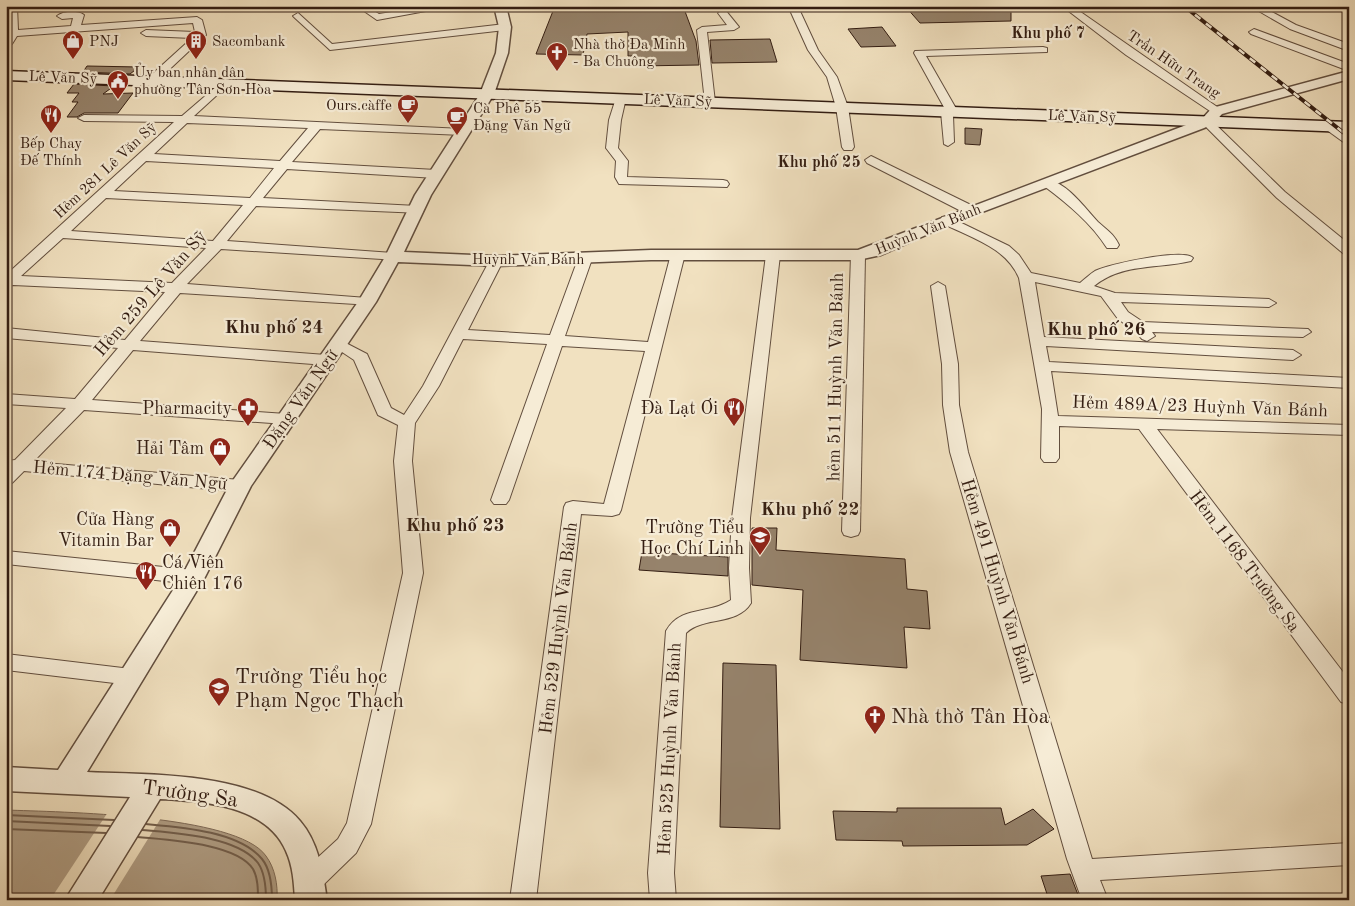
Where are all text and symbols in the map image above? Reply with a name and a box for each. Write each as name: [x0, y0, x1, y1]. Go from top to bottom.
district label: Khu phố 7: [1011, 24, 1085, 42]
street label: Trần Hữu Trang: [1124, 27, 1224, 102]
shop icon: PNJ: [61, 29, 85, 60]
building icon: Sacombank: [184, 29, 208, 60]
place label: PNJ: [89, 35, 119, 50]
place label: Sacombank: [212, 35, 286, 50]
place label: Nhà thờ Đa Minh - Ba Chuông: [573, 38, 685, 70]
church icon: Nhà thờ Đa Minh - Ba Chuông: [545, 41, 569, 72]
place label: Ủy ban nhân dân phường Tân Sơn Hòa: [134, 62, 272, 98]
public building icon: Ủy ban nhân dân phường Tân Sơn Hòa: [106, 69, 130, 100]
street label: Lê Văn Sỹ: [28, 70, 98, 87]
cafe icon: Ours.càffe: [396, 93, 420, 124]
street label: Lê Văn Sỹ: [643, 93, 713, 110]
place label: Ours.càffe: [326, 99, 392, 114]
place label: Cà Phê 55 Đặng Văn Ngữ: [473, 102, 571, 134]
restaurant icon: Bếp Chay Đế Thính: [39, 103, 63, 134]
cafe icon: Cà Phê 55 Đặng Văn Ngữ: [445, 105, 469, 136]
street label: Lê Văn Sỹ: [1047, 109, 1117, 126]
street label: Hẻm 281 Lê Văn Sỹ: [52, 120, 160, 222]
place label: Bếp Chay Đế Thính: [20, 136, 82, 169]
district label: Khu phố 25: [777, 153, 861, 171]
street label: Huỳnh Văn Bánh: [873, 202, 984, 258]
street label: Hẻm 259 Lê Văn Sỹ: [91, 227, 211, 360]
street label: Huỳnh Văn Bánh: [472, 253, 584, 268]
street label: hẻm 511 Huỳnh Văn Bánh: [825, 272, 847, 482]
district label: Khu phố 24: [225, 318, 323, 338]
district label: Khu phố 26: [1047, 320, 1145, 340]
street label: Đặng Văn Ngữ: [260, 346, 342, 453]
street label: Hẻm 489A/23 Huỳnh Văn Bánh: [1072, 394, 1328, 420]
pharmacy icon: Pharmacity: [236, 396, 260, 427]
restaurant icon: Đà Lạt Ơi: [722, 396, 746, 427]
place label: Đà Lạt Ơi: [640, 398, 718, 418]
place label: Pharmacity: [142, 400, 232, 418]
shop icon: Hải Tâm: [208, 436, 232, 467]
place label: Hải Tâm: [136, 440, 204, 458]
street label: Hẻm 174 Đặng Văn Ngữ: [32, 459, 228, 493]
street label: Hẻm 491 Huỳnh Văn Bánh: [957, 477, 1037, 686]
street label: Hẻm 1168 Trường Sa: [1185, 488, 1303, 636]
district label: Khu phố 22: [761, 500, 859, 520]
place label: Cửa Hàng Vitamin Bar: [58, 511, 155, 550]
district label: Khu phố 23: [406, 516, 504, 536]
shop icon: Cửa Hàng Vitamin Bar: [158, 517, 182, 548]
place label: Trường Tiểu Học Chí Linh: [640, 517, 744, 558]
street label: Hẻm 529 Huỳnh Văn Bánh: [537, 521, 581, 735]
school or university icon: Trường Tiểu Học Chí Linh: [748, 525, 772, 556]
place label: Cá Viên Chiên 176: [162, 554, 243, 593]
restaurant icon: Cá Viên Chiên 176: [134, 560, 158, 591]
street label: Hẻm 525 Huỳnh Văn Bánh: [655, 642, 685, 856]
place label: Trường Tiểu học Phạm Ngọc Thạch: [235, 665, 404, 712]
school or university icon: Trường Tiểu học Phạm Ngọc Thạch: [207, 676, 231, 707]
church icon: Nhà thờ Tân Hòa: [863, 704, 887, 735]
place label: Nhà thờ Tân Hòa: [891, 707, 1049, 728]
street label: Trường Sa: [140, 777, 239, 812]

